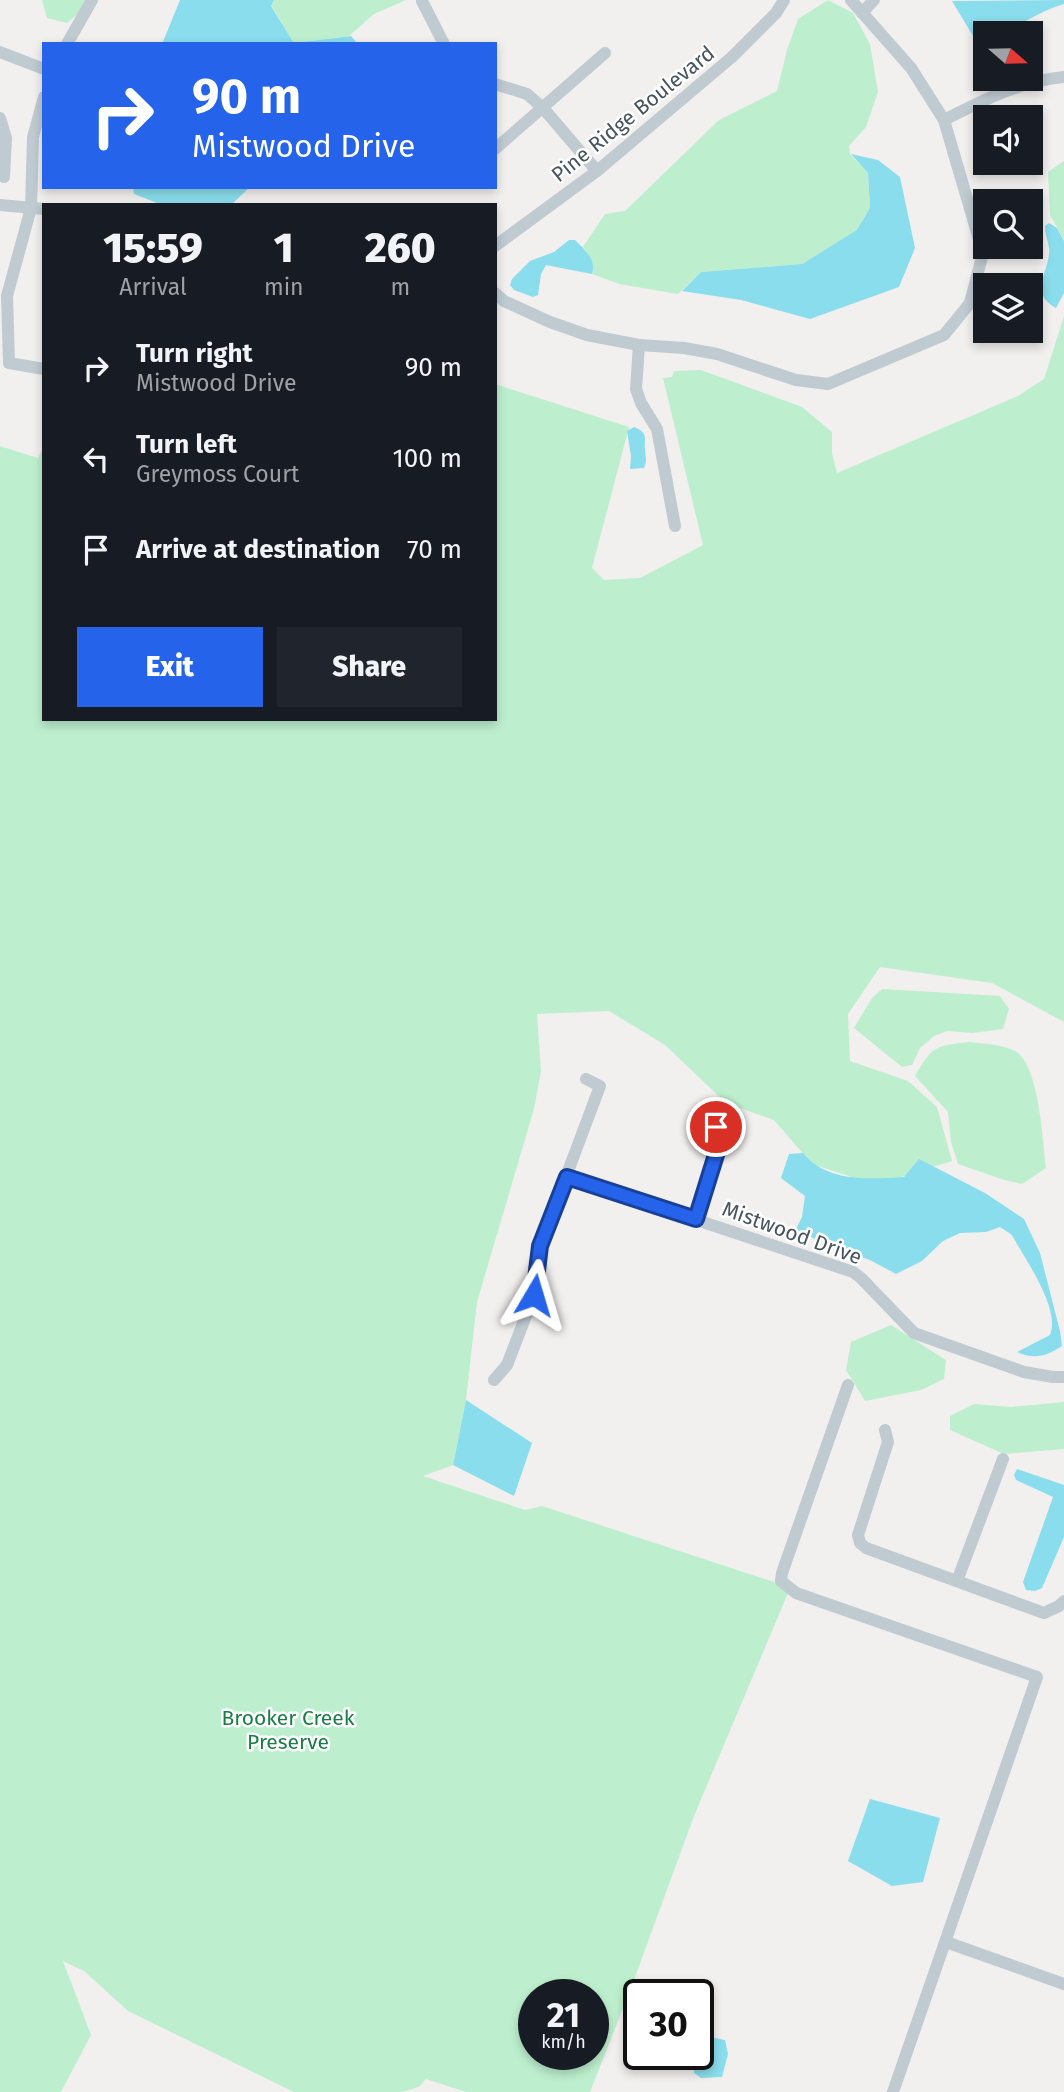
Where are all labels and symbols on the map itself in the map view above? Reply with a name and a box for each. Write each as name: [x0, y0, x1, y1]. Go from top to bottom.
north arrow: [973, 21, 1043, 91]
street label: Pine Ridge Boulevard: [546, 40, 720, 188]
pin: [686, 1097, 746, 1157]
street label: Mistwood Drive: [719, 1196, 865, 1270]
position arrow: [497, 1258, 571, 1332]
park label: Brooker Creek Preserve: [221, 1705, 355, 1755]
speed limit sign: 30: [623, 1979, 714, 2070]

